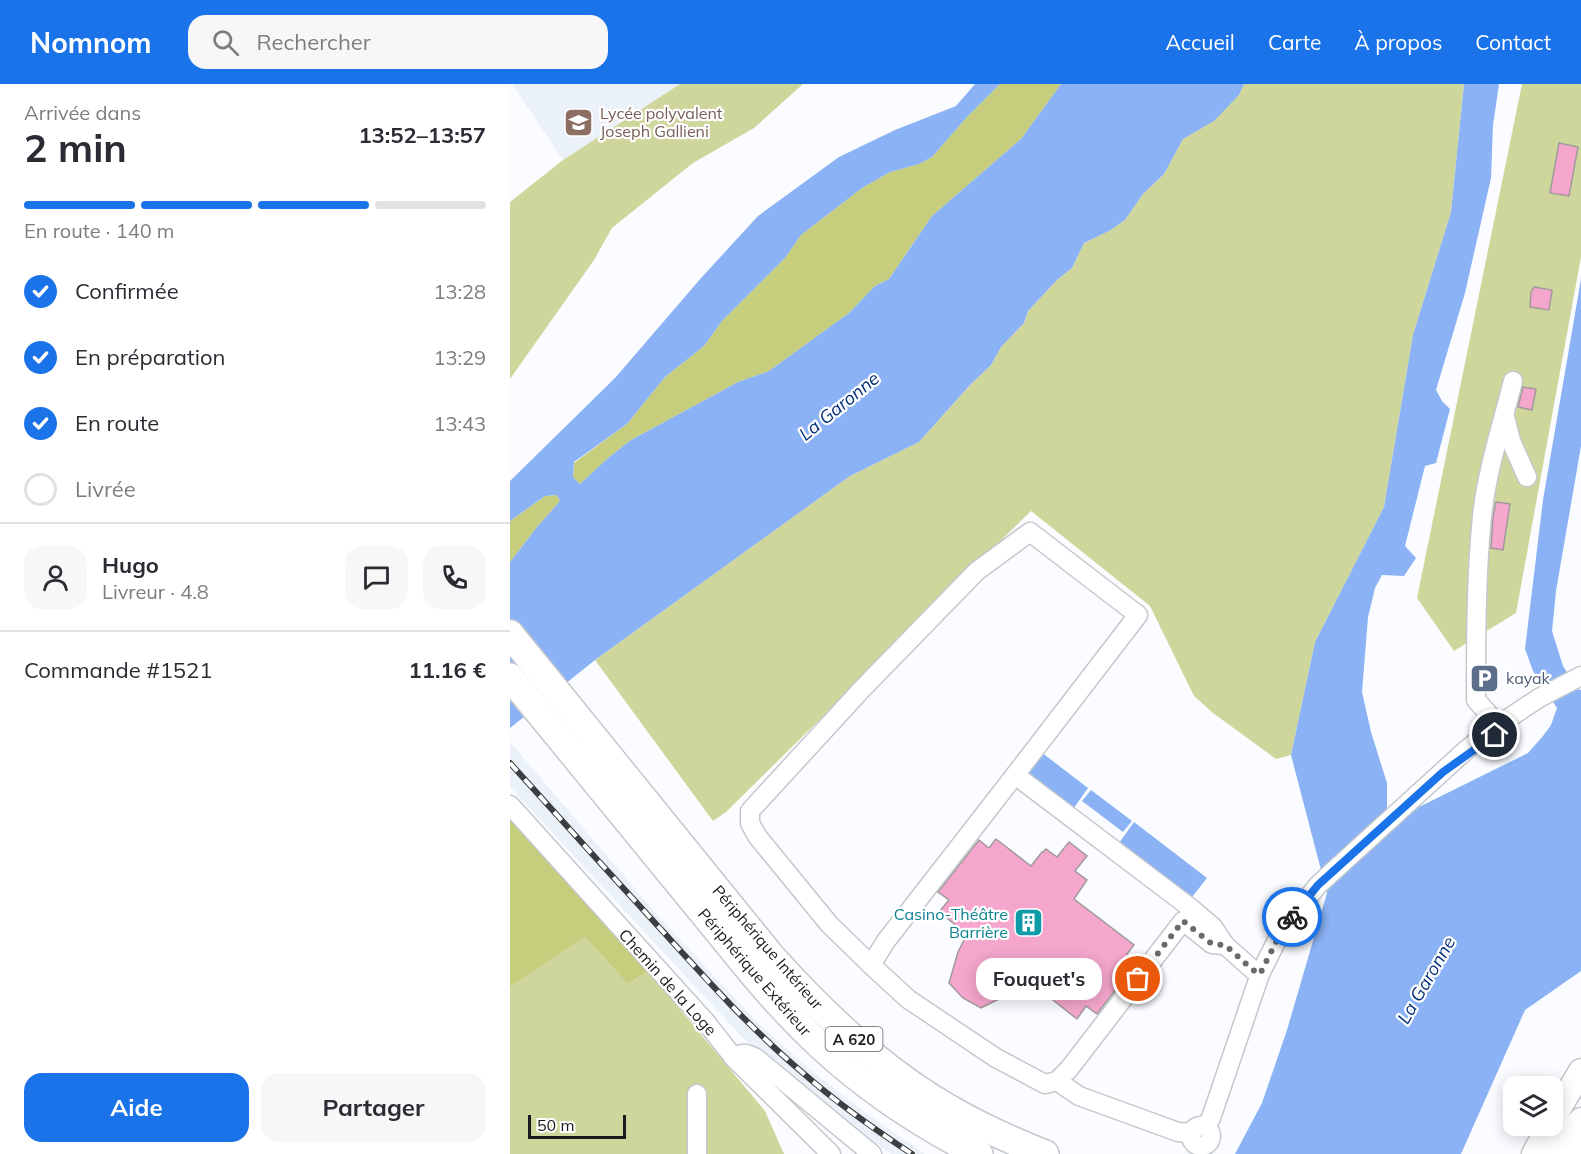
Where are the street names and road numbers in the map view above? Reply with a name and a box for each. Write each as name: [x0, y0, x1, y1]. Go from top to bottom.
street label: Périphérique Intérieur: [708, 881, 828, 1014]
street label: Périphérique Extérieur: [694, 904, 816, 1040]
street label: Chemin de la Loge: [615, 925, 721, 1039]
road number: A 620: [826, 1027, 882, 1051]

